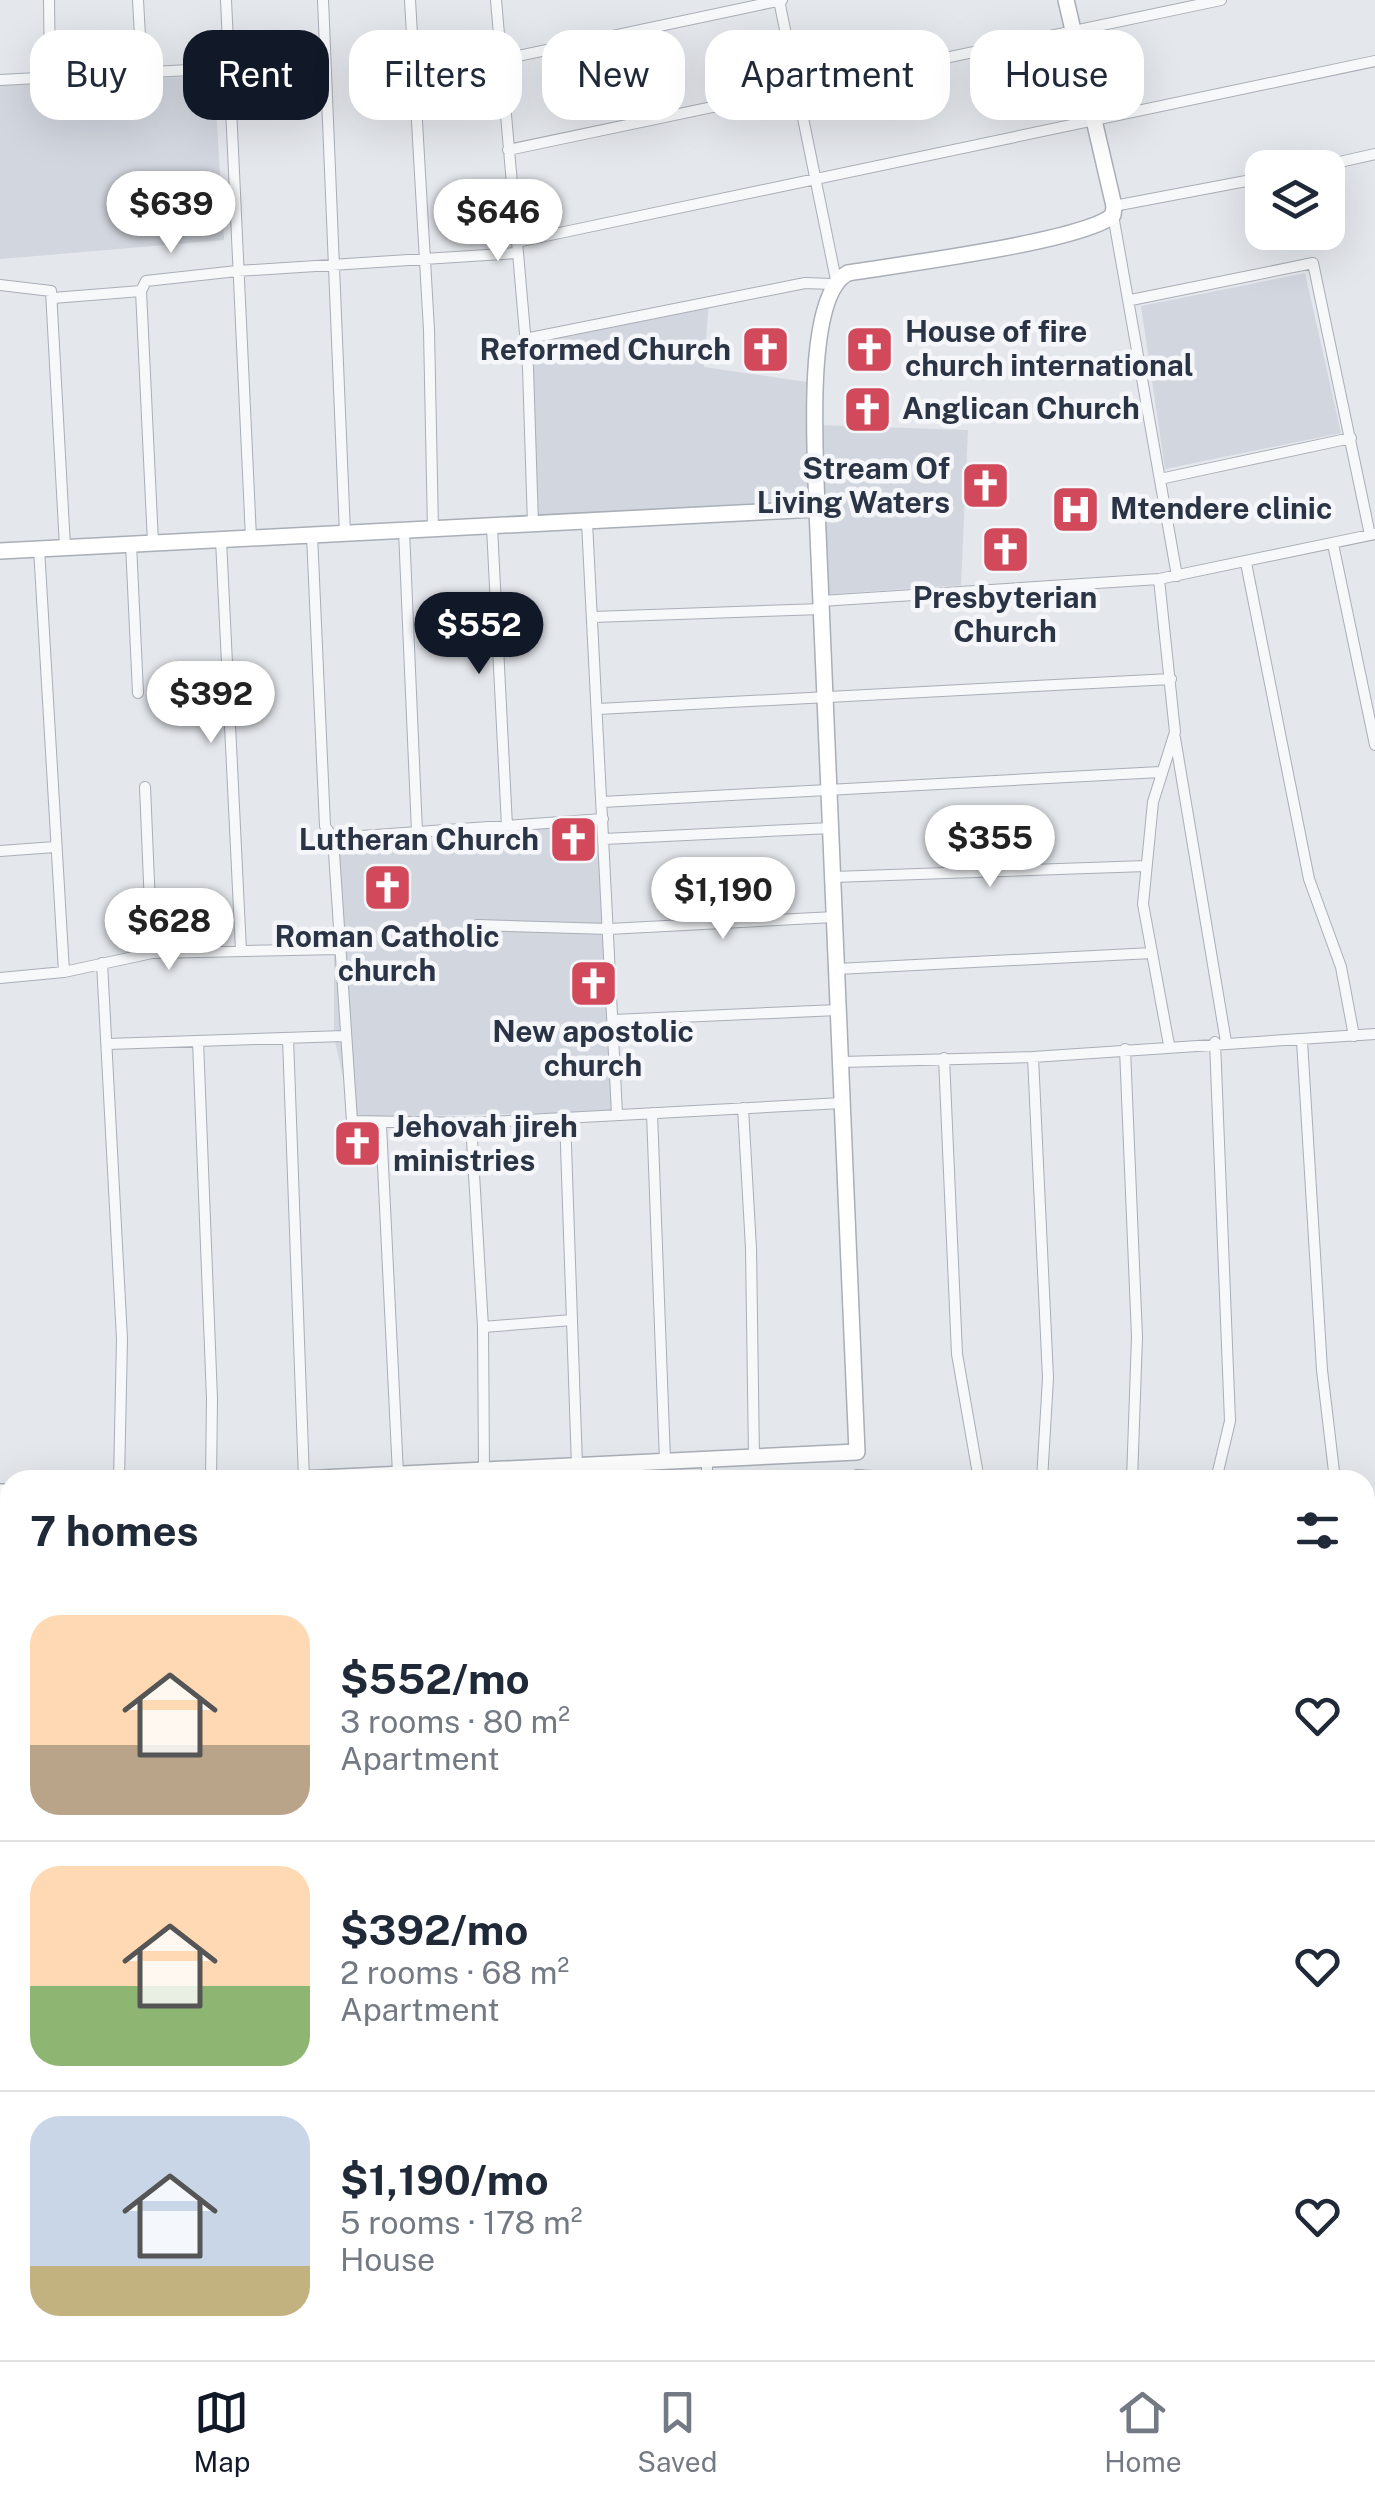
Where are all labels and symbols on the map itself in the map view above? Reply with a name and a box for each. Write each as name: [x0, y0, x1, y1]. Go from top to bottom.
pin: $639: [112, 171, 230, 256]
pin: $646: [439, 179, 557, 264]
place label: House of fire church international: [905, 313, 1194, 383]
church icon: House of fire church international: [844, 323, 896, 375]
church icon: Reformed Church: [740, 324, 792, 376]
place label: Reformed Church: [480, 331, 731, 367]
church icon: Anglican Church: [841, 383, 893, 435]
place label: Anglican Church: [902, 390, 1140, 426]
place label: Stream Of Living Waters: [757, 450, 950, 520]
church icon: Stream Of Living Waters: [959, 460, 1011, 512]
hospital icon: Mtendere clinic: [1049, 483, 1101, 535]
place label: Mtendere clinic: [1110, 490, 1332, 526]
church icon: Presbyterian Church: [979, 523, 1031, 575]
place label: Presbyterian Church: [913, 579, 1097, 649]
pin: $552: [420, 592, 538, 677]
pin: $392: [152, 661, 270, 746]
pin: $355: [931, 805, 1049, 890]
church icon: Lutheran Church: [548, 814, 600, 866]
place label: Lutheran Church: [299, 821, 539, 857]
pin: $1,190: [642, 857, 804, 942]
church icon: Roman Catholic church: [361, 862, 413, 914]
pin: $628: [110, 888, 228, 973]
place label: Roman Catholic church: [274, 918, 500, 988]
church icon: New apostolic church: [567, 957, 619, 1009]
place label: New apostolic church: [492, 1013, 694, 1083]
place label: Jehovah jireh ministries: [393, 1108, 578, 1178]
church icon: Jehovah jireh ministries: [332, 1118, 384, 1170]

